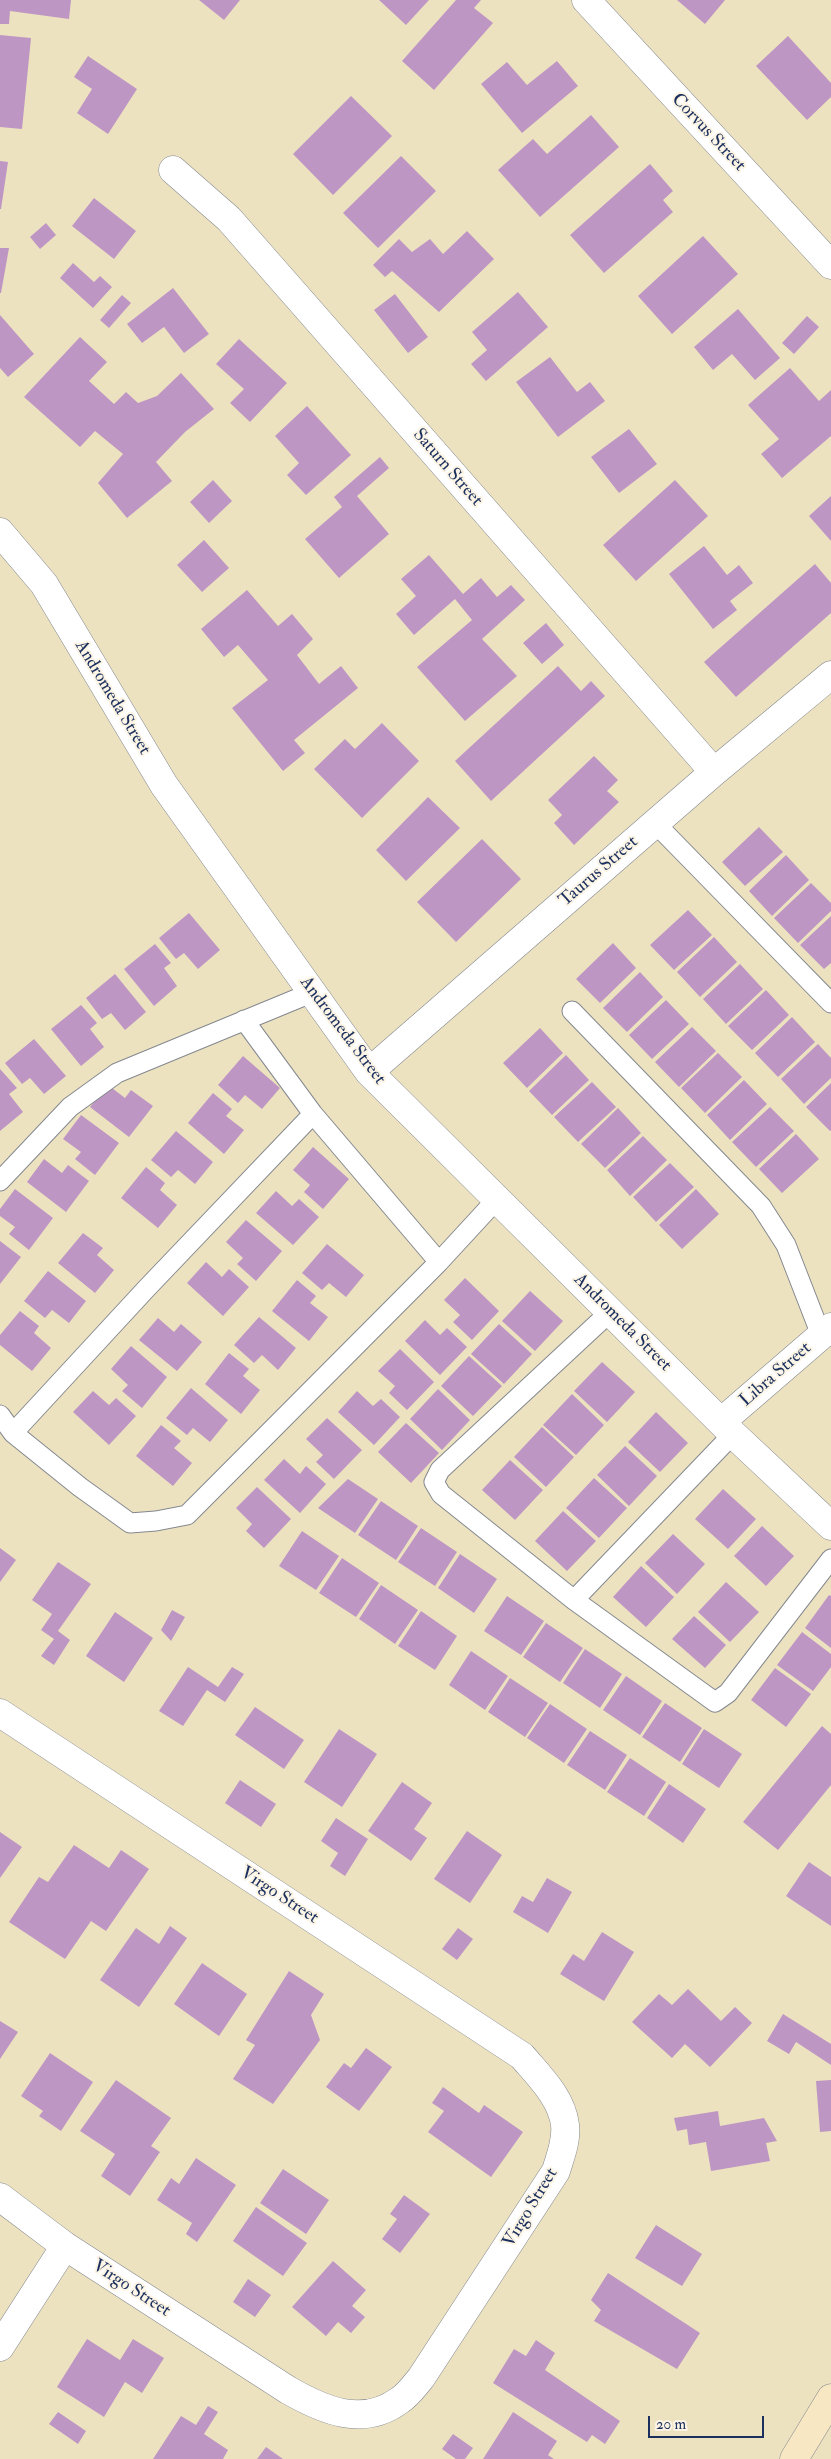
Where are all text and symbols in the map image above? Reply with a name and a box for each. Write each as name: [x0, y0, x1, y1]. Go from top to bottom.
street label: Corvus Street: [666, 89, 750, 177]
street label: Saturn Street: [407, 425, 487, 511]
street label: Andromeda Street: [69, 637, 155, 759]
street label: Taurus Street: [555, 832, 643, 912]
street label: Andromeda Street: [294, 973, 390, 1089]
street label: Andromeda Street: [569, 1270, 675, 1376]
street label: Libra Street: [736, 1338, 816, 1412]
street label: Virgo Street: [236, 1863, 322, 1929]
street label: Virgo Street: [499, 2164, 563, 2252]
street label: Virgo Street: [88, 2256, 174, 2322]
scale bar: [651, 2406, 767, 2438]
text: 20 m: [656, 2415, 686, 2434]

